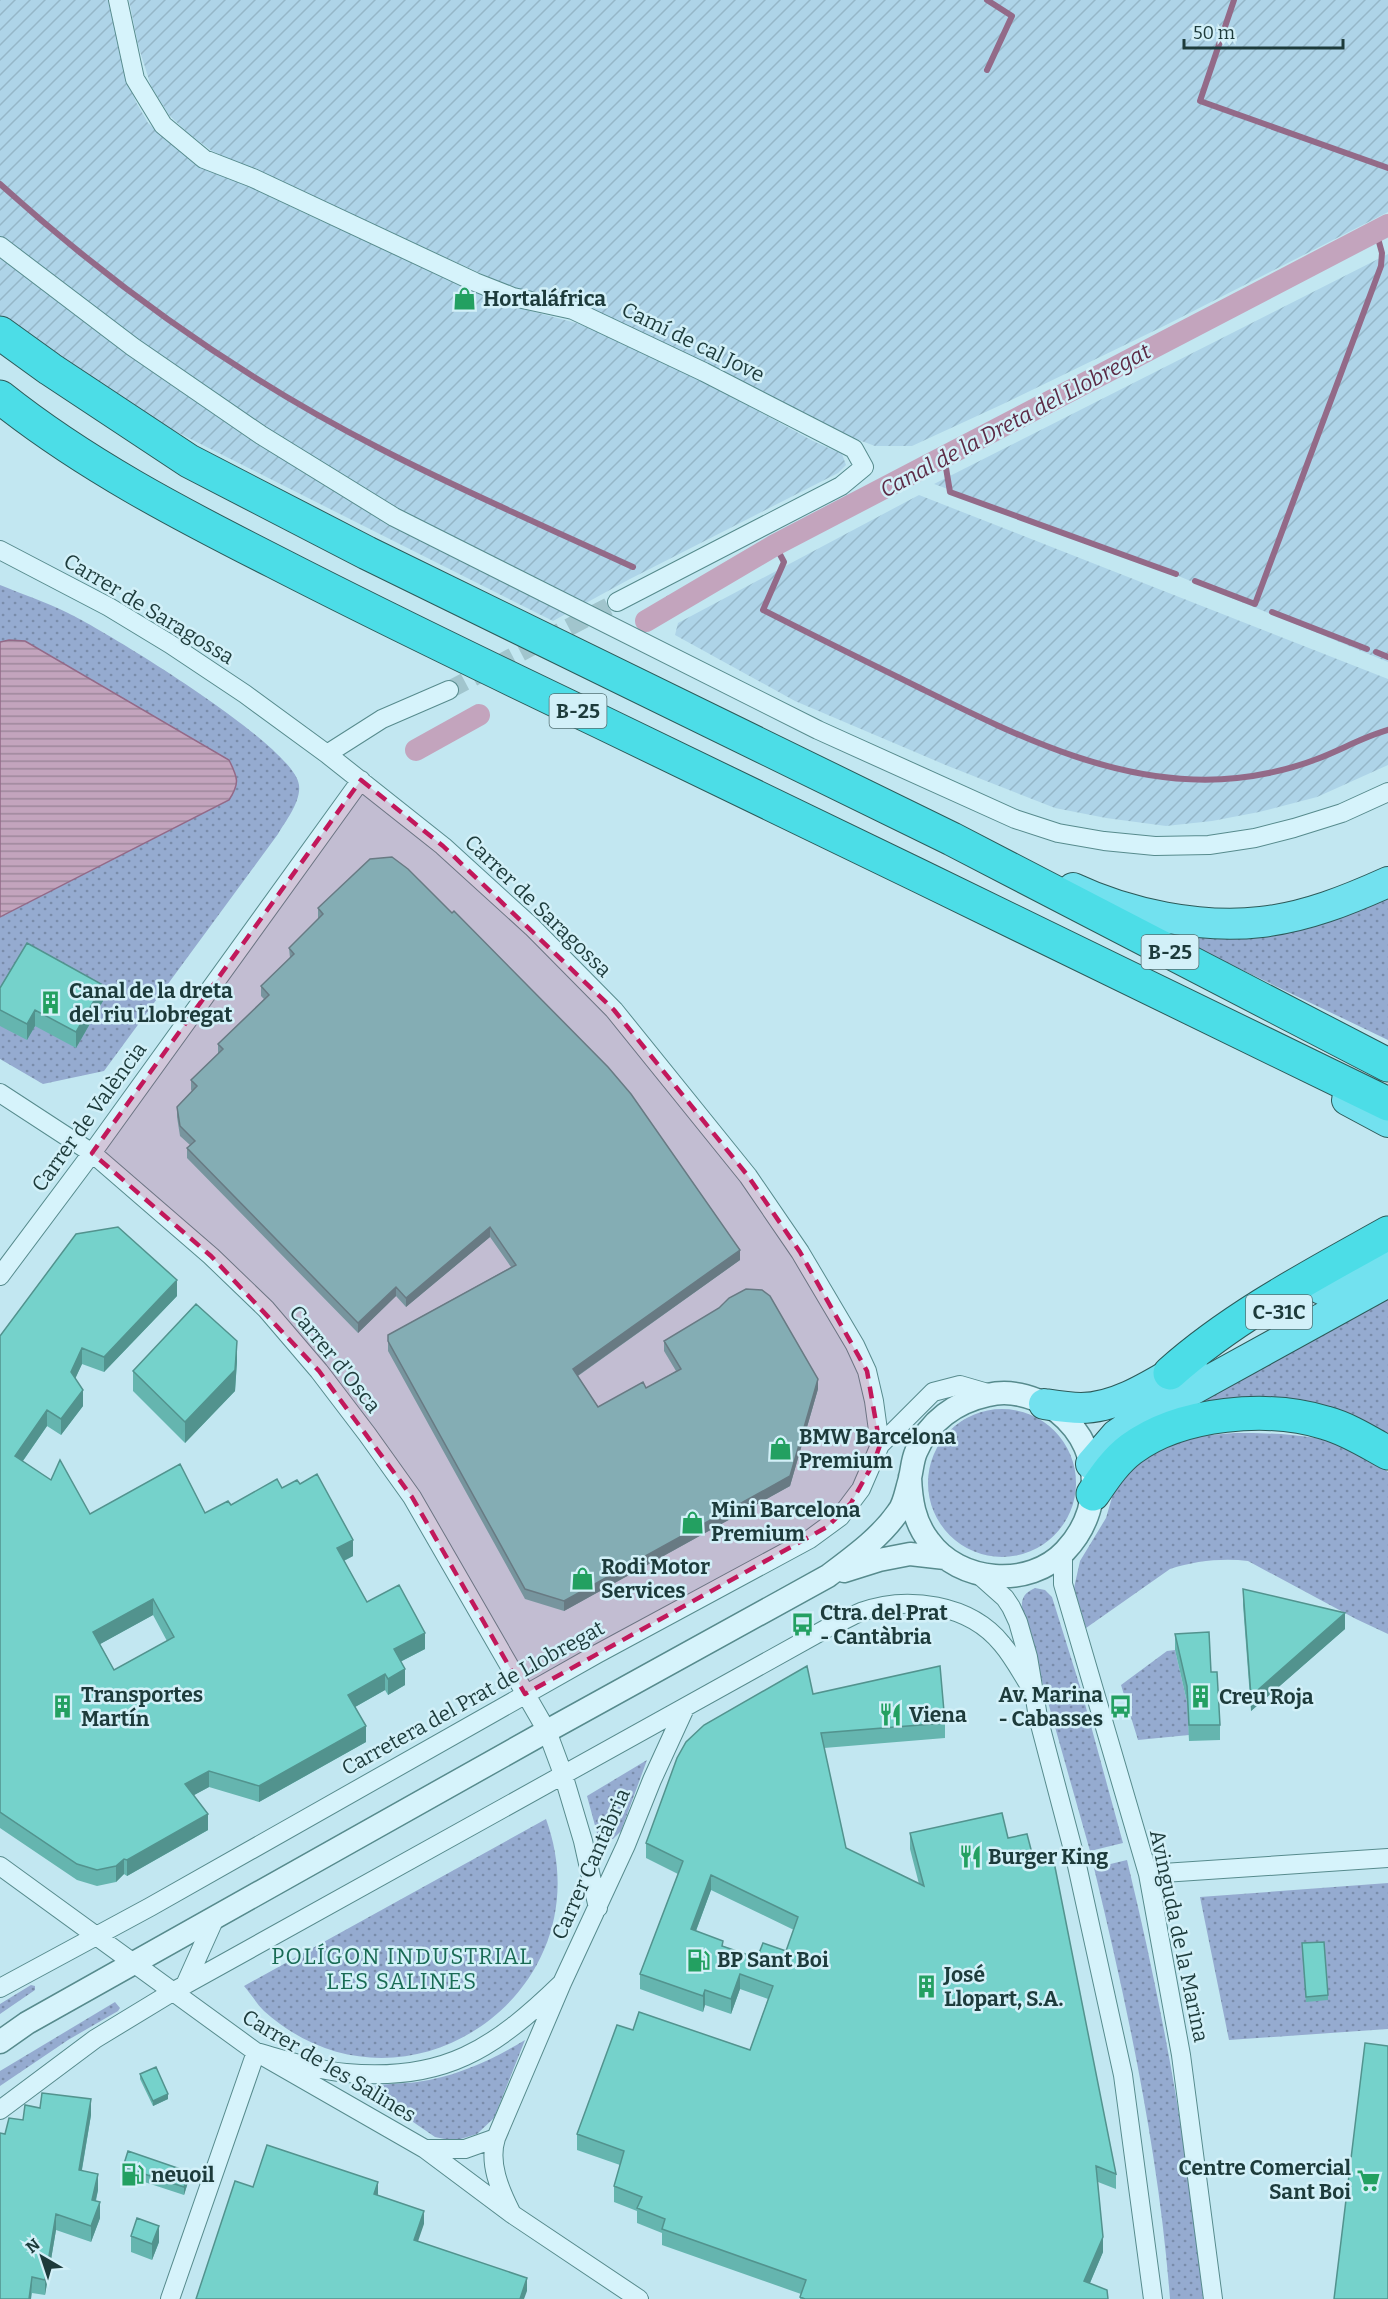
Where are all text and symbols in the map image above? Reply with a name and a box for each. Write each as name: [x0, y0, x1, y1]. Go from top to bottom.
scale bar: [1184, 12, 1343, 50]
text: 50 m: [1193, 22, 1235, 44]
shop icon: Hortaláfrica: [452, 286, 478, 312]
place label: Hortaláfrica: [483, 286, 606, 312]
street label: Camí de cal Jove: [617, 296, 769, 388]
water label: Canal de la Dreta del Llobregat: [875, 337, 1155, 503]
street label: Carrer de Saragossa: [59, 548, 239, 670]
road number: B-25: [550, 694, 606, 728]
street label: Carrer de Saragossa: [459, 829, 617, 983]
road number: B-25: [1142, 935, 1198, 969]
place label: Canal de la dreta del riu Llobregat: [69, 978, 233, 1028]
building icon: Canal de la dreta del riu Llobregat: [38, 990, 64, 1016]
street label: Carrer de València: [26, 1037, 152, 1197]
road number: C-31C: [1246, 1295, 1312, 1329]
street label: Carrer d'Osca: [284, 1300, 387, 1419]
place label: BMW Barcelona Premium: [799, 1424, 956, 1474]
shop icon: BMW Barcelona Premium: [768, 1436, 794, 1462]
place label: Mini Barcelona Premium: [711, 1497, 861, 1547]
shop icon: Mini Barcelona Premium: [680, 1509, 706, 1535]
place label: Rodi Motor Services: [601, 1554, 710, 1604]
shop icon: Rodi Motor Services: [570, 1566, 596, 1592]
place label: Ctra. del Prat - Cantàbria: [820, 1600, 949, 1650]
bus stop icon: Ctra. del Prat - Cantàbria: [789, 1612, 815, 1638]
street label: Carretera del Prat de Llobregat: [337, 1615, 609, 1781]
place label: Transportes Martín: [81, 1682, 203, 1732]
place label: Av. Marina - Cabasses: [998, 1682, 1103, 1732]
building icon: Creu Roja: [1188, 1684, 1214, 1710]
place label: Creu Roja: [1219, 1684, 1314, 1710]
building icon: Transportes Martín: [50, 1694, 76, 1720]
bus stop icon: Av. Marina - Cabasses: [1108, 1694, 1134, 1720]
restaurant icon: Viena: [878, 1702, 904, 1728]
place label: Viena: [909, 1702, 967, 1728]
street label: Carrer Cantàbria: [546, 1784, 636, 1944]
street label: Avinguda de la Marina: [1144, 1827, 1214, 2045]
restaurant icon: Burger King: [957, 1844, 983, 1870]
place label: Burger King: [988, 1844, 1108, 1870]
district label: POLÍGON INDUSTRIAL LES SALINES: [271, 1943, 533, 1995]
fuel station icon: BP Sant Boi: [686, 1947, 712, 1973]
place label: BP Sant Boi: [717, 1947, 829, 1973]
place label: José Llopart, S.A.: [943, 1962, 1063, 2012]
building icon: José Llopart, S.A.: [913, 1974, 939, 2000]
street label: Carrer de les Salines: [237, 2004, 421, 2128]
place label: Centre Comercial Sant Boi: [1179, 2155, 1351, 2205]
fuel station icon: neuoil: [120, 2162, 146, 2188]
place label: neuoil: [151, 2162, 215, 2188]
supermarket icon: Centre Comercial Sant Boi: [1356, 2167, 1382, 2193]
north arrow: [12, 2227, 72, 2287]
text: N: [22, 2234, 44, 2257]

